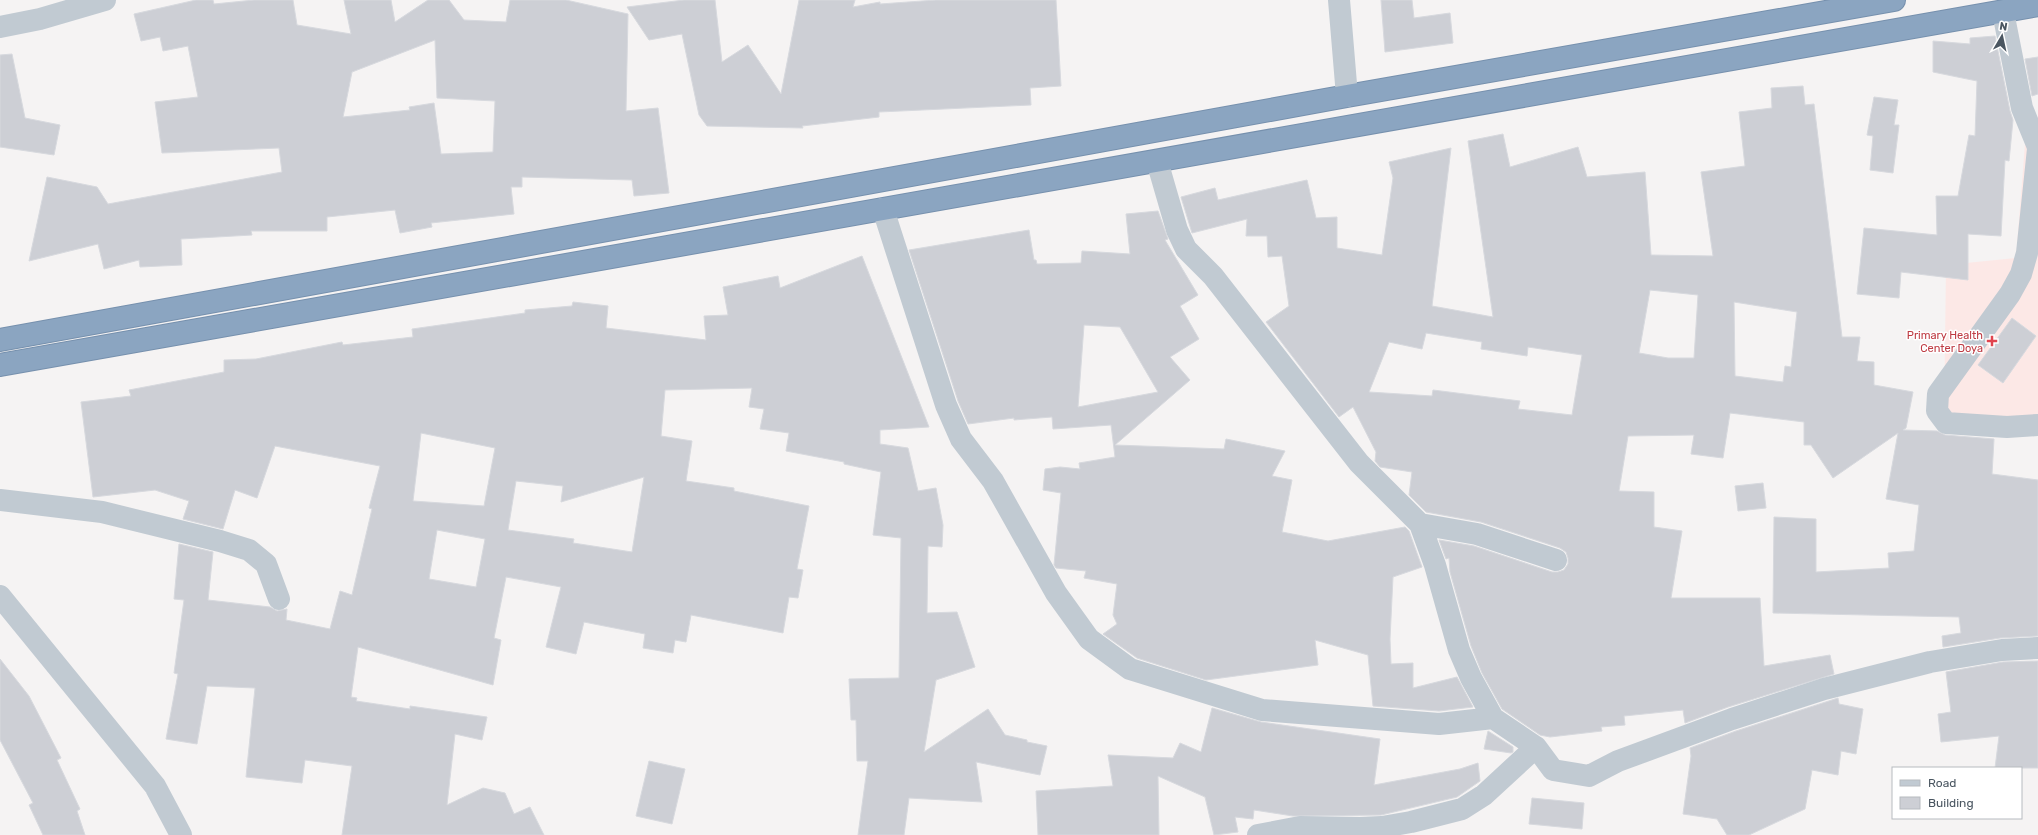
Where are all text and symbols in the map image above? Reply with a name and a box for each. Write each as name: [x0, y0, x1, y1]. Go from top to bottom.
north arrow: [1982, 16, 2022, 56]
text: N: [1999, 20, 2008, 34]
place label: Primary Health Center Doya: [1907, 329, 1983, 355]
marker: Primary Health Center Doya: [1986, 335, 1998, 347]
legend: [1892, 767, 2022, 819]
text: Road: [1928, 776, 1956, 790]
text: Building: [1928, 796, 1974, 810]

